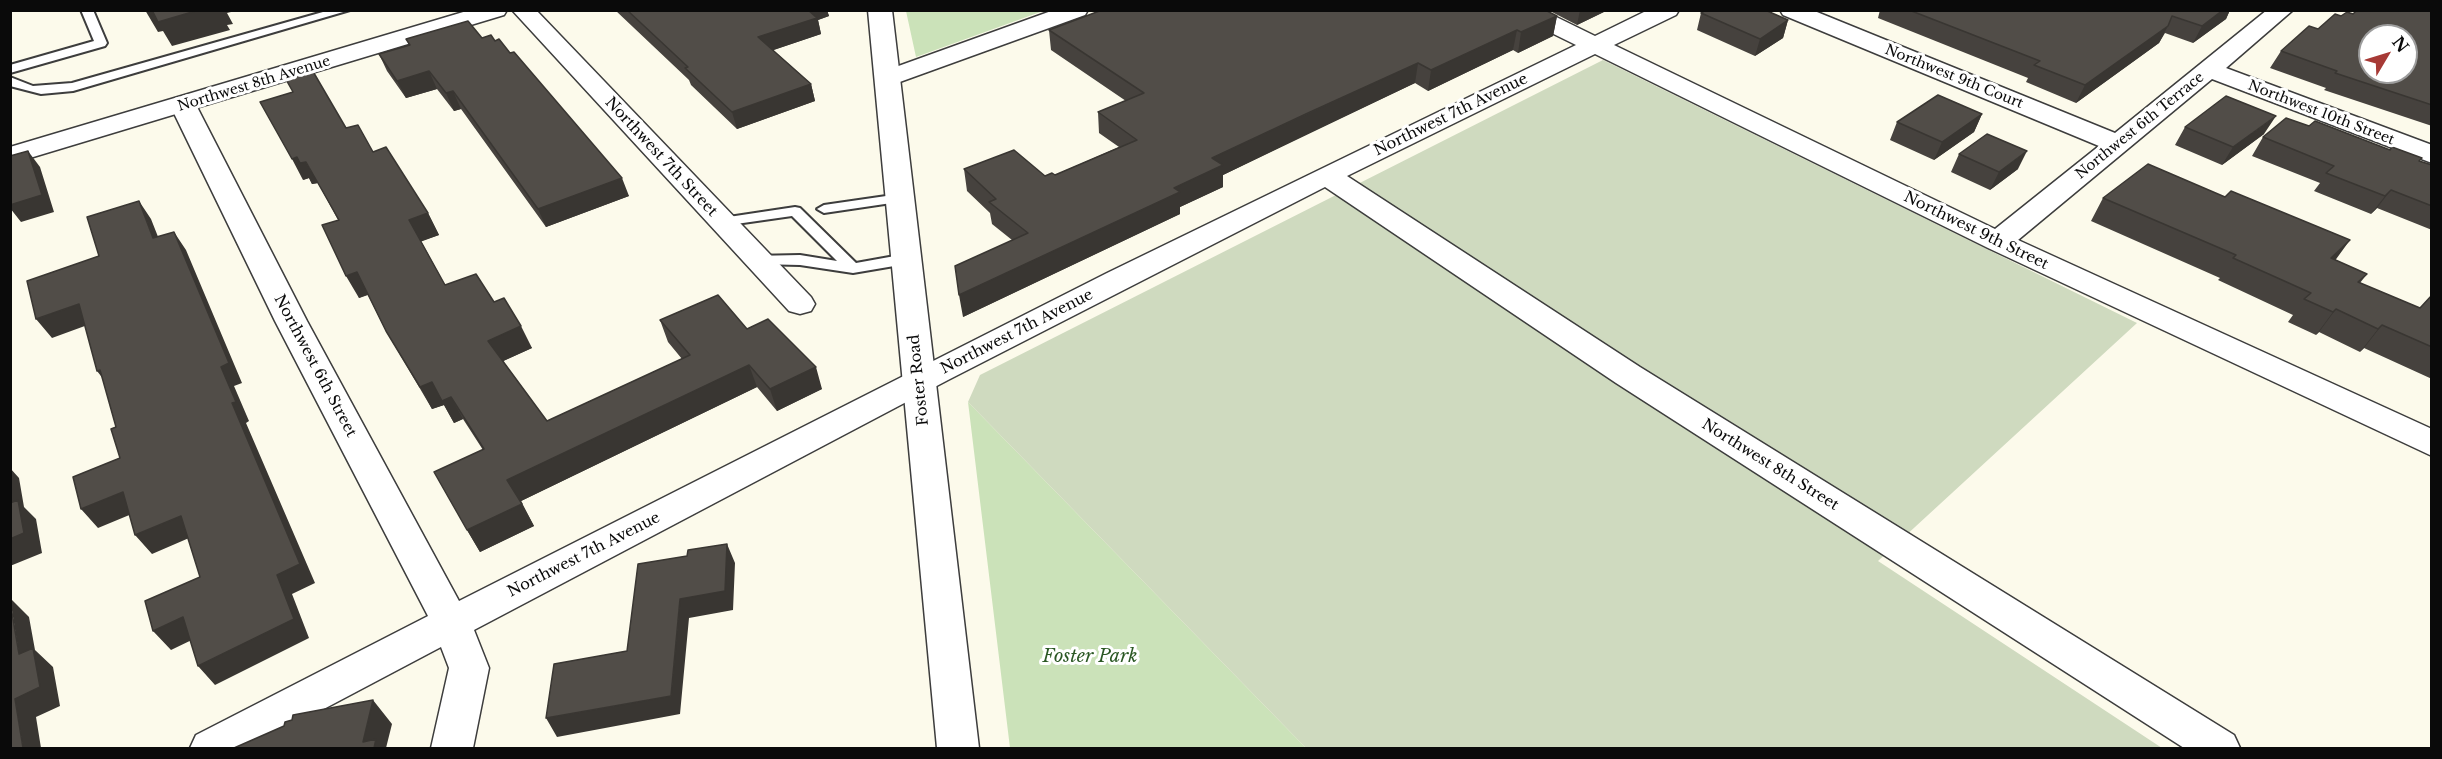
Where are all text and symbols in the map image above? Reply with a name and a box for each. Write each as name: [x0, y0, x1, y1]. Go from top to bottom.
north arrow: [2358, 24, 2418, 84]
text: N: [2388, 32, 2413, 56]
street label: Northwest 9th Court: [1882, 42, 2026, 112]
street label: Northwest 8th Avenue: [176, 53, 332, 115]
street label: Northwest 6th Terrace: [2072, 69, 2208, 183]
street label: Northwest 7th Avenue: [1371, 70, 1531, 160]
street label: Northwest 10th Street: [2245, 77, 2397, 149]
street label: Northwest 7th Street: [601, 94, 721, 220]
street label: Northwest 9th Street: [1901, 188, 2051, 274]
street label: Northwest 7th Avenue: [938, 286, 1096, 378]
street label: Northwest 6th Street: [270, 292, 360, 440]
street label: Foster Road: [905, 333, 933, 427]
street label: Northwest 8th Street: [1698, 415, 1842, 515]
street label: Northwest 7th Avenue: [505, 509, 663, 601]
park label: Foster Park: [1042, 646, 1138, 668]

